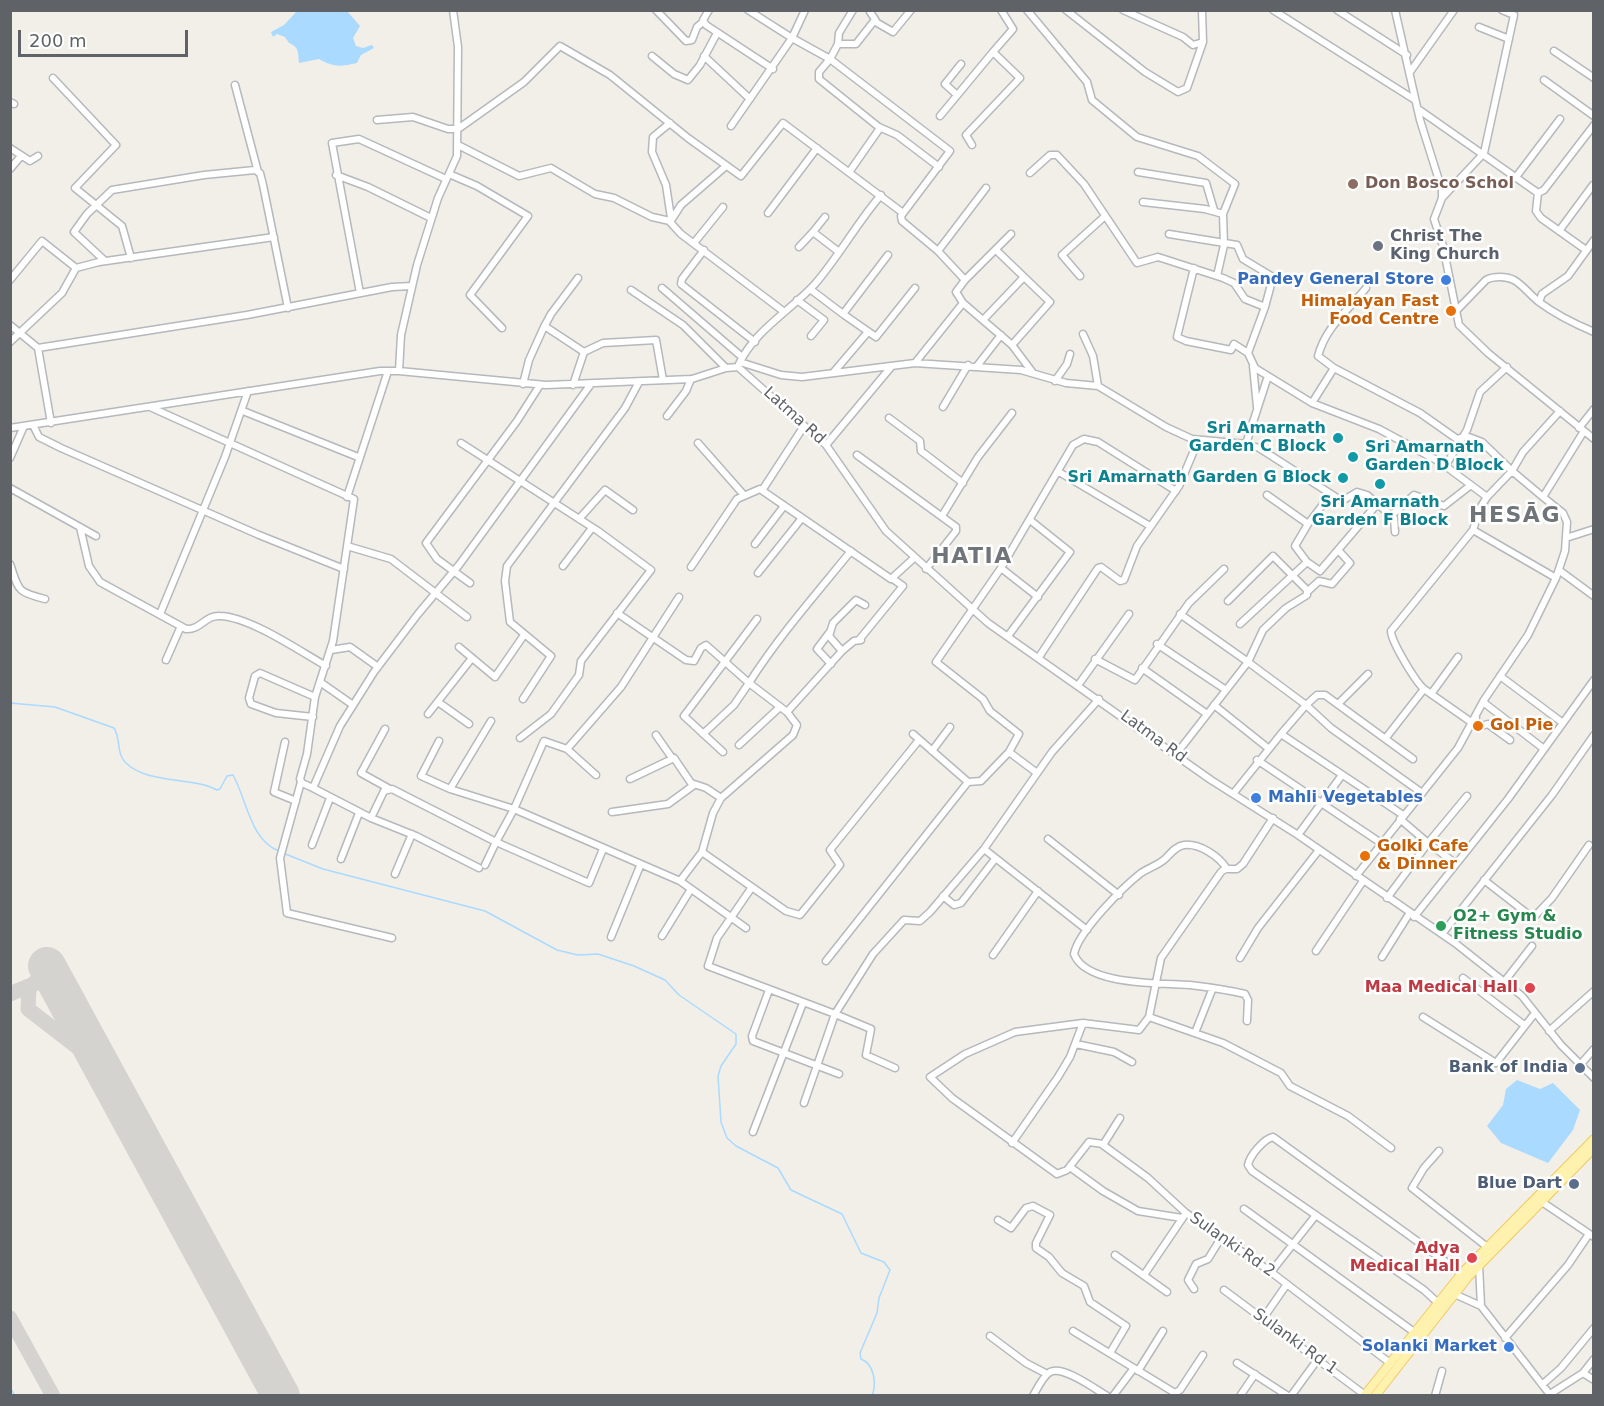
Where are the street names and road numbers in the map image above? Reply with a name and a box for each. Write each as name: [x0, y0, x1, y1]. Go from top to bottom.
street label: Latma Rd: [759, 383, 829, 449]
street label: Latma Rd: [1116, 707, 1190, 767]
street label: Sulanki Rd 2: [1186, 1208, 1278, 1282]
street label: Sulanki Rd 1: [1249, 1305, 1341, 1379]

